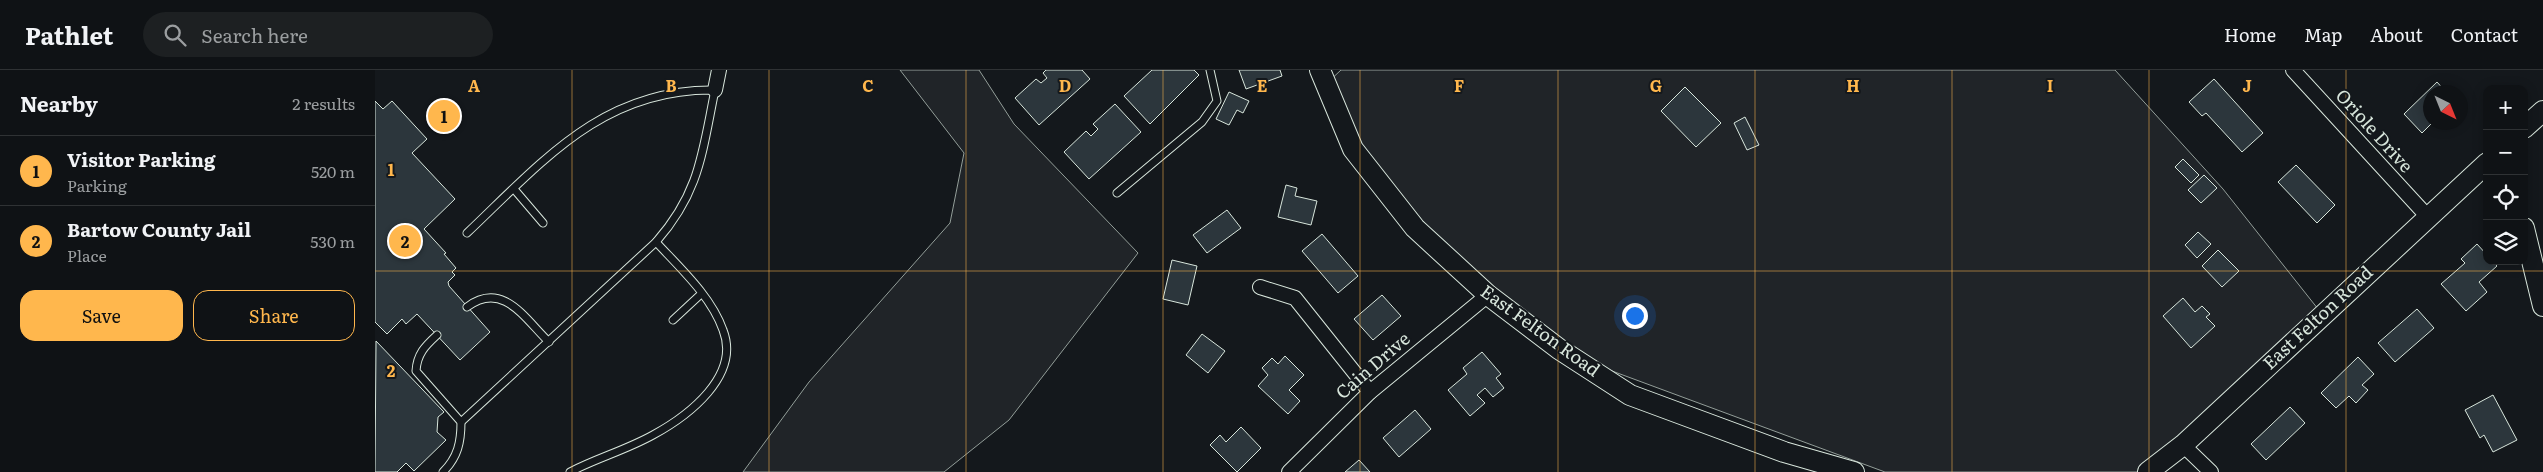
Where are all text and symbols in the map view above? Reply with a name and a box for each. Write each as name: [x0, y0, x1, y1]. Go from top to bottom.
search box: [143, 12, 493, 57]
text: Pathlet: [25, 17, 113, 52]
icon: search: [161, 21, 189, 49]
text: Search here: [201, 21, 308, 49]
text: Home: [2224, 21, 2276, 48]
text: Map: [2304, 21, 2342, 48]
text: About: [2370, 21, 2423, 48]
text: Contact: [2451, 21, 2518, 48]
text: A: [468, 73, 480, 97]
text: B: [665, 73, 677, 97]
text: C: [862, 73, 874, 97]
text: D: [1059, 73, 1071, 97]
text: E: [1257, 73, 1268, 97]
text: F: [1454, 73, 1464, 97]
text: G: [1650, 73, 1662, 97]
text: H: [1846, 73, 1860, 97]
text: I: [2047, 73, 2053, 97]
text: J: [2242, 73, 2252, 97]
street label: Oriole Drive: [2330, 82, 2420, 178]
north arrow: [2423, 85, 2468, 130]
map controls: [2483, 85, 2528, 265]
button: +: [2483, 85, 2528, 130]
text: Nearby: [20, 87, 98, 118]
text: 2 results: [292, 91, 355, 115]
pin: 1: [428, 97, 460, 135]
button: −: [2483, 130, 2528, 175]
text: Visitor Parking: [67, 145, 216, 173]
text: 1: [388, 157, 395, 181]
text: 1: [33, 159, 39, 183]
text: 520 m: [311, 159, 355, 183]
text: Parking: [67, 173, 127, 197]
button: locate: [2483, 175, 2528, 220]
text: Bartow County Jail: [67, 215, 251, 243]
button: layers: [2483, 220, 2528, 265]
pin: 2: [389, 222, 421, 260]
text: 2: [32, 229, 40, 253]
text: 530 m: [310, 229, 355, 253]
text: Place: [67, 243, 107, 267]
street label: East Felton Road: [2256, 259, 2378, 375]
street label: East Felton Road: [1476, 277, 1606, 382]
button: Save: [20, 290, 183, 341]
button: Share: [193, 290, 355, 341]
your location: [1622, 303, 1648, 329]
street label: Cain Drive: [1329, 325, 1415, 405]
text: 2: [387, 358, 396, 382]

